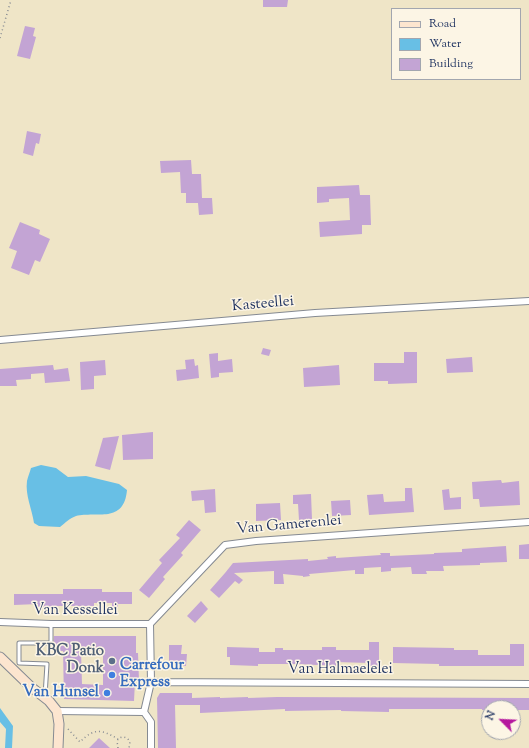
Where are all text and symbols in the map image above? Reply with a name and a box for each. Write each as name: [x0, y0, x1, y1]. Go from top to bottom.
legend: [391, 8, 521, 80]
text: Road: [429, 15, 456, 33]
text: Water: [429, 35, 461, 53]
text: Building: [429, 55, 473, 73]
street label: Kasteellei: [231, 293, 295, 317]
street label: Van Gamerenlei: [236, 512, 342, 540]
street label: Van Kessellei: [32, 602, 118, 620]
place label: KBC Patio Donk: [36, 643, 104, 678]
marker: KBC Patio Donk: [107, 656, 117, 666]
place label: Carrefour Express: [120, 657, 184, 692]
street label: Van Halmaelelei: [287, 661, 393, 679]
marker: Carrefour Express: [107, 670, 117, 680]
place label: Van Hunsel: [22, 684, 99, 702]
marker: Van Hunsel: [102, 688, 112, 698]
north arrow: [481, 700, 521, 740]
text: N: [482, 708, 500, 723]

